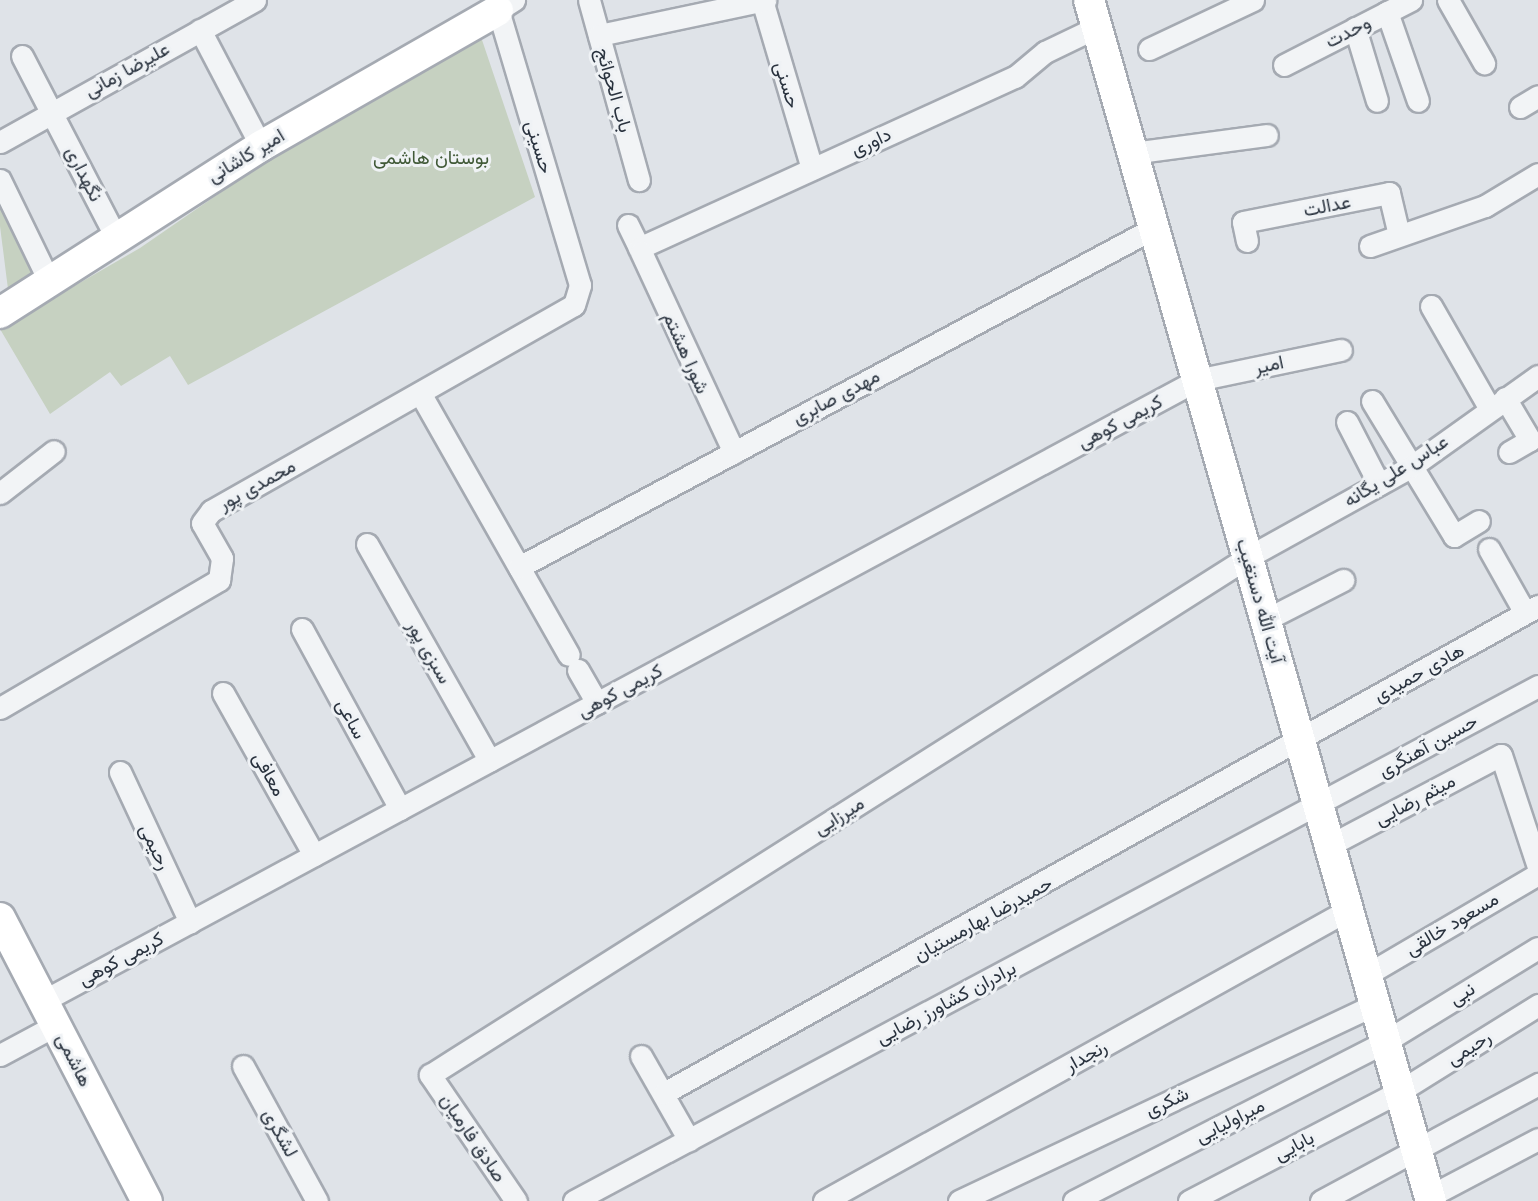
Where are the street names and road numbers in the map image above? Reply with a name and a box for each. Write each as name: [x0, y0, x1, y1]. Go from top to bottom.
street label: وحدت: [1321, 11, 1375, 53]
street label: علیرضا زمانی: [81, 37, 173, 103]
street label: باب الحوائج: [591, 45, 637, 135]
street label: حسنی: [769, 59, 805, 111]
street label: حسینی: [520, 118, 558, 176]
street label: داوری: [847, 123, 895, 161]
street label: امیر کاشانی: [203, 124, 289, 188]
street label: نگهداری: [60, 143, 108, 205]
street label: عدالت: [1301, 190, 1353, 222]
street label: شورا هشتم: [658, 309, 714, 397]
street label: امیر: [1252, 351, 1286, 379]
street label: مهدی صابری: [788, 364, 884, 430]
street label: کریمی کوهی: [1074, 390, 1166, 454]
street label: عباس علی یگانه: [1340, 430, 1452, 512]
street label: محمدی پور: [214, 455, 300, 515]
street label: آیت الله دستغیب: [1231, 536, 1289, 666]
street label: سبزی پور: [402, 616, 456, 688]
street label: هادی حمیدی: [1370, 639, 1468, 707]
street label: کریمی کوهی: [574, 659, 666, 723]
street label: ساعی: [331, 695, 371, 743]
street label: حسین آهنگری: [1374, 709, 1482, 783]
street label: معافی: [248, 748, 290, 800]
street label: میثم رضایی: [1371, 769, 1459, 831]
street label: میرزایی: [810, 792, 868, 840]
street label: رحیمی: [134, 820, 176, 874]
street label: حمیدرضا بهارمستیان: [910, 872, 1056, 966]
street label: مسعود خالقی: [1401, 887, 1503, 961]
street label: کریمی کوهی: [75, 927, 167, 991]
street label: برادران کشاورز رضایی: [872, 956, 1020, 1050]
street label: نبی: [1445, 977, 1479, 1011]
street label: رحیمی: [1443, 1026, 1495, 1070]
street label: هاشمی: [51, 1030, 97, 1090]
street label: رنجدار: [1061, 1035, 1111, 1077]
street label: شکری: [1142, 1082, 1192, 1122]
street label: صادق فارمیان: [435, 1089, 511, 1187]
street label: میراولیایی: [1192, 1094, 1268, 1148]
street label: لشگری: [257, 1105, 303, 1161]
street label: بابایی: [1270, 1126, 1318, 1166]

